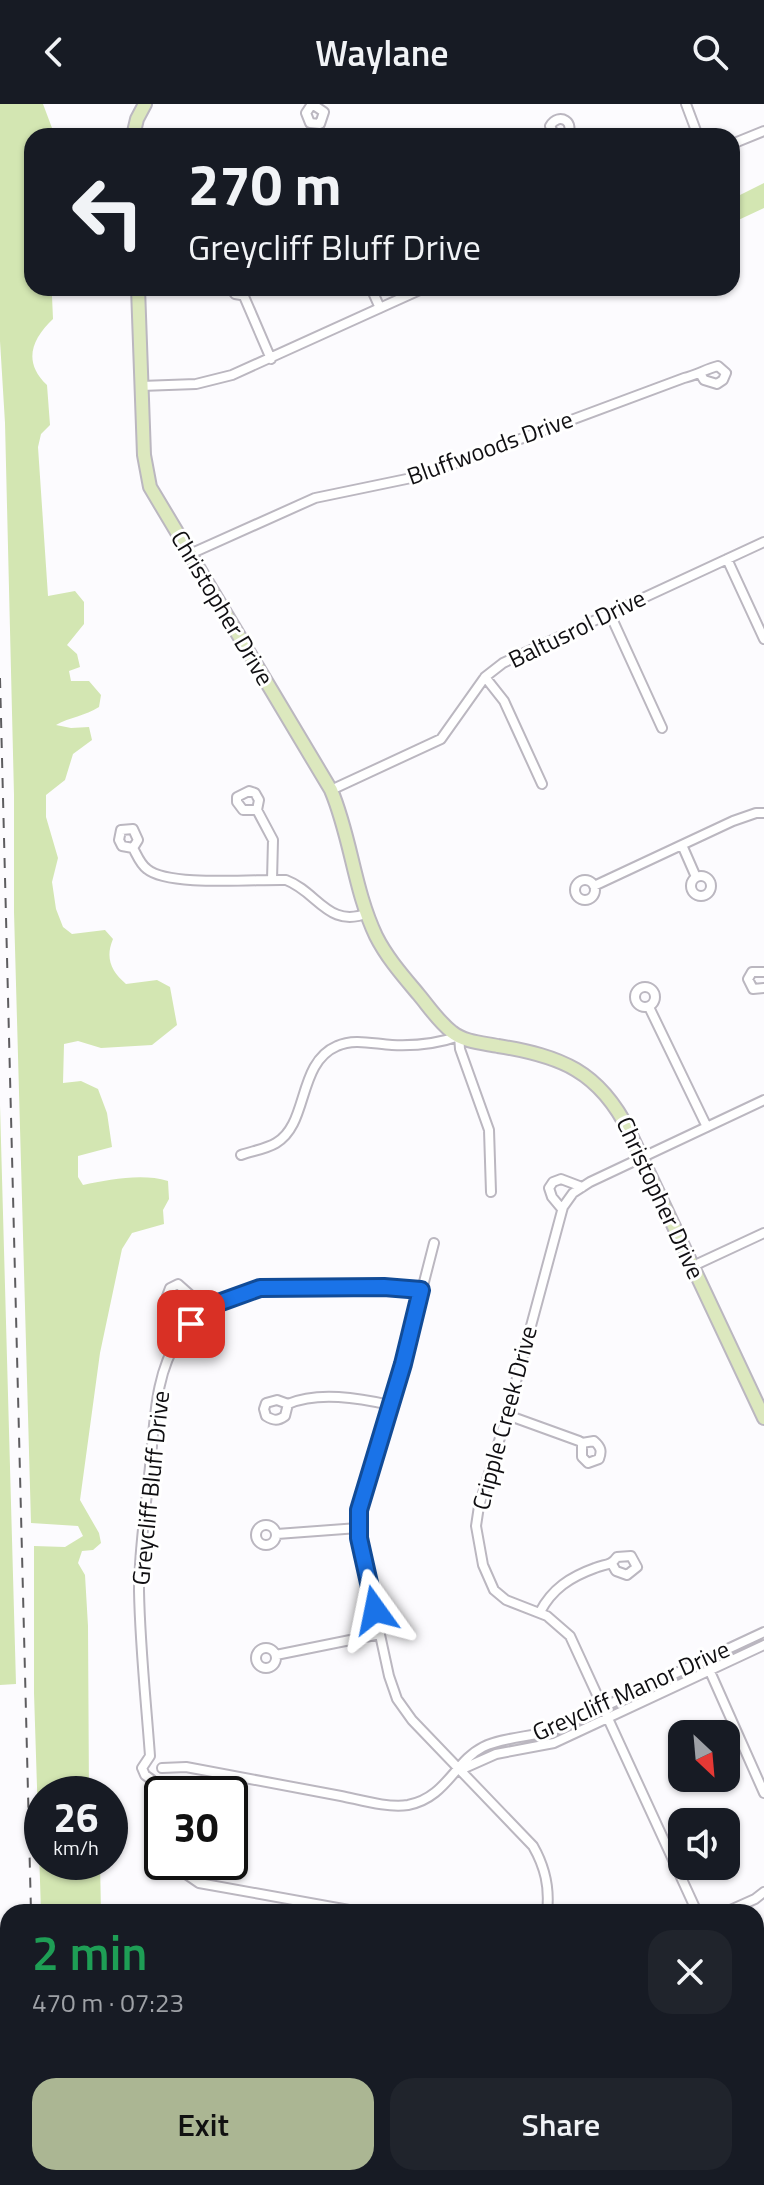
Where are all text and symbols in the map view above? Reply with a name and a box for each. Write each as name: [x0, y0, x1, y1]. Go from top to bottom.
text: Waylane: [315, 25, 449, 80]
icon: back: [32, 30, 76, 74]
icon: search: [688, 30, 732, 74]
text: 270 m: [188, 142, 341, 227]
icon: left: [56, 160, 160, 264]
text: Greycliff Bluff Drive: [188, 219, 481, 274]
street label: Bluffwoods Drive: [402, 400, 578, 494]
street label: Christopher Drive: [162, 523, 283, 692]
street label: Baltusrol Drive: [502, 579, 651, 677]
street label: Christopher Drive: [608, 1110, 714, 1285]
pin: [157, 1290, 225, 1358]
icon: arrive: [169, 1302, 213, 1346]
street label: Cripple Creek Drive: [462, 1322, 546, 1514]
street label: Greycliff Bluff Drive: [122, 1389, 178, 1587]
position arrow: [333, 1568, 417, 1652]
street label: Greycliff Manor Drive: [526, 1630, 735, 1750]
north arrow: [668, 1720, 740, 1792]
map controls: [668, 1720, 740, 1880]
speed limit sign: 30: [144, 1776, 248, 1880]
text: 26: [54, 1787, 98, 1848]
button: sound: [668, 1808, 740, 1880]
text: km/h: [53, 1832, 99, 1863]
text: 2 min: [32, 1916, 147, 1989]
button: close: [648, 1930, 732, 2014]
text: 470 m · 07:23: [32, 1983, 184, 2022]
button: Exit: [32, 2078, 374, 2170]
button: Share: [390, 2078, 732, 2170]

